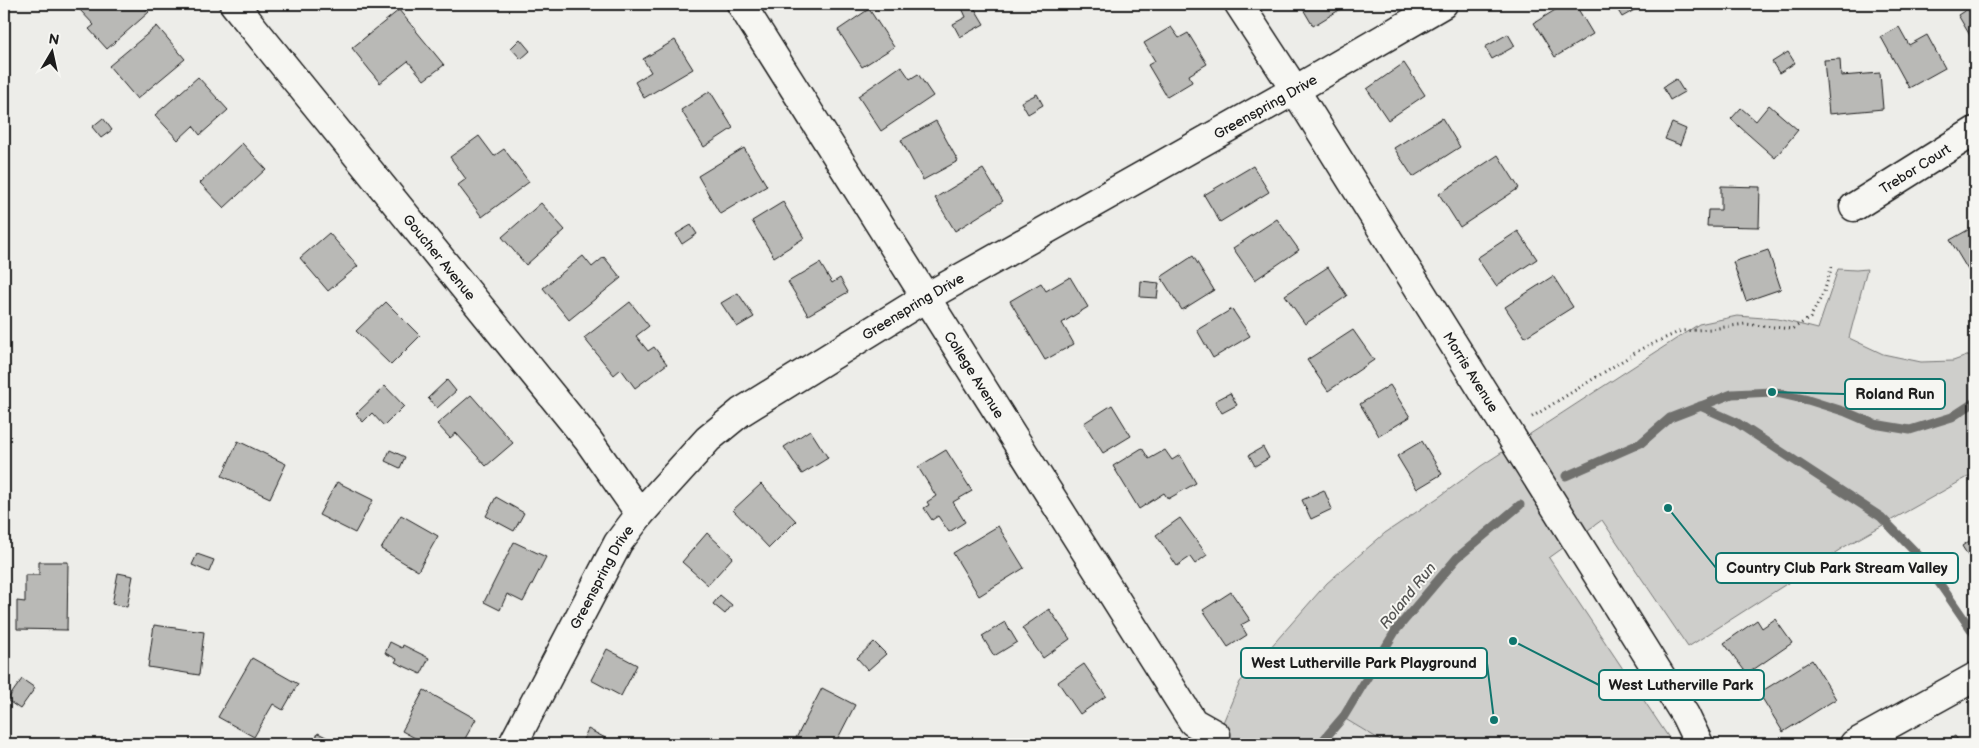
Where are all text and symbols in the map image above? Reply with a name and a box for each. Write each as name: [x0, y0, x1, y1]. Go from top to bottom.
north arrow: [28, 28, 78, 78]
text: N: [47, 30, 60, 49]
street label: Greenspring Drive: [1211, 71, 1320, 142]
street label: Trebor Court: [1876, 140, 1954, 197]
street label: Goucher Avenue: [400, 211, 479, 303]
street label: Greenspring Drive: [859, 269, 967, 343]
street label: College Avenue: [941, 328, 1008, 421]
street label: Morris Avenue: [1440, 329, 1502, 415]
callout: Roland Run: [1845, 379, 1945, 409]
text: Roland Run: [1855, 385, 1935, 404]
street label: Greenspring Drive: [566, 522, 637, 632]
callout: Country Club Park Stream Valley: [1716, 553, 1958, 583]
water label: Roland Run: [1376, 559, 1440, 633]
text: Country Club Park Stream Valley: [1726, 559, 1948, 578]
callout: West Lutherville Park Playground: [1241, 648, 1487, 678]
text: West Lutherville Park Playground: [1251, 654, 1477, 673]
callout: West Lutherville Park: [1599, 670, 1764, 700]
text: West Lutherville Park: [1609, 676, 1754, 695]

